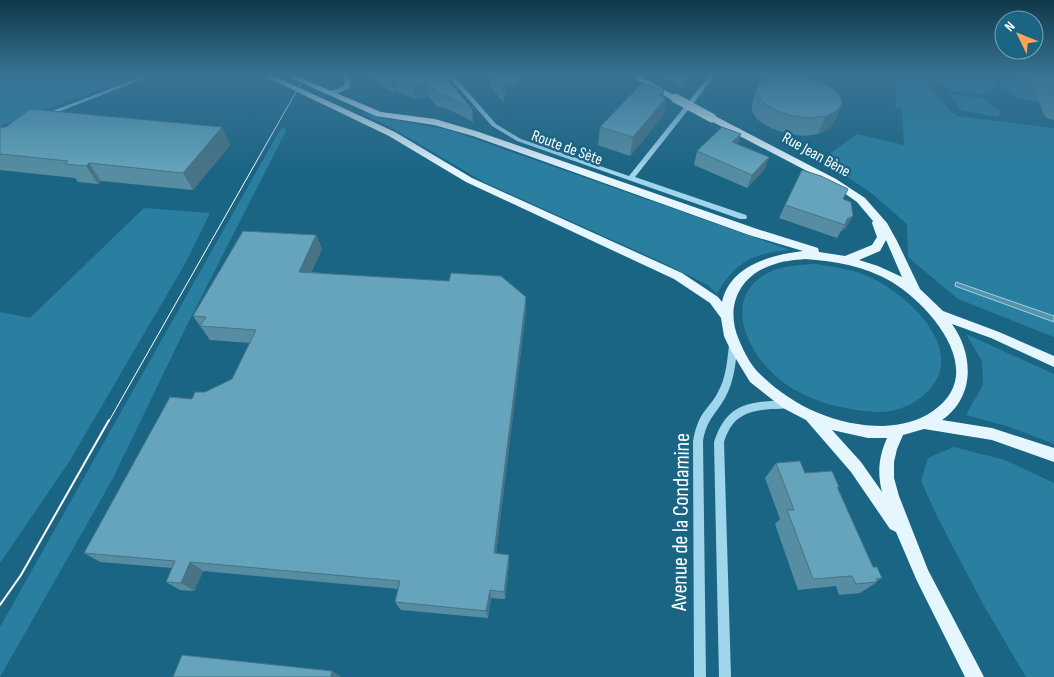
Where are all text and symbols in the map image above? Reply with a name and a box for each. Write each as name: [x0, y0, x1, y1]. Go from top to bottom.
north arrow: [994, 10, 1044, 60]
text: N: [1001, 18, 1019, 35]
street label: Route de Sète: [529, 126, 605, 170]
street label: Rue Jean Bène: [779, 128, 853, 182]
street label: Avenue de la Condamine: [666, 433, 696, 612]

